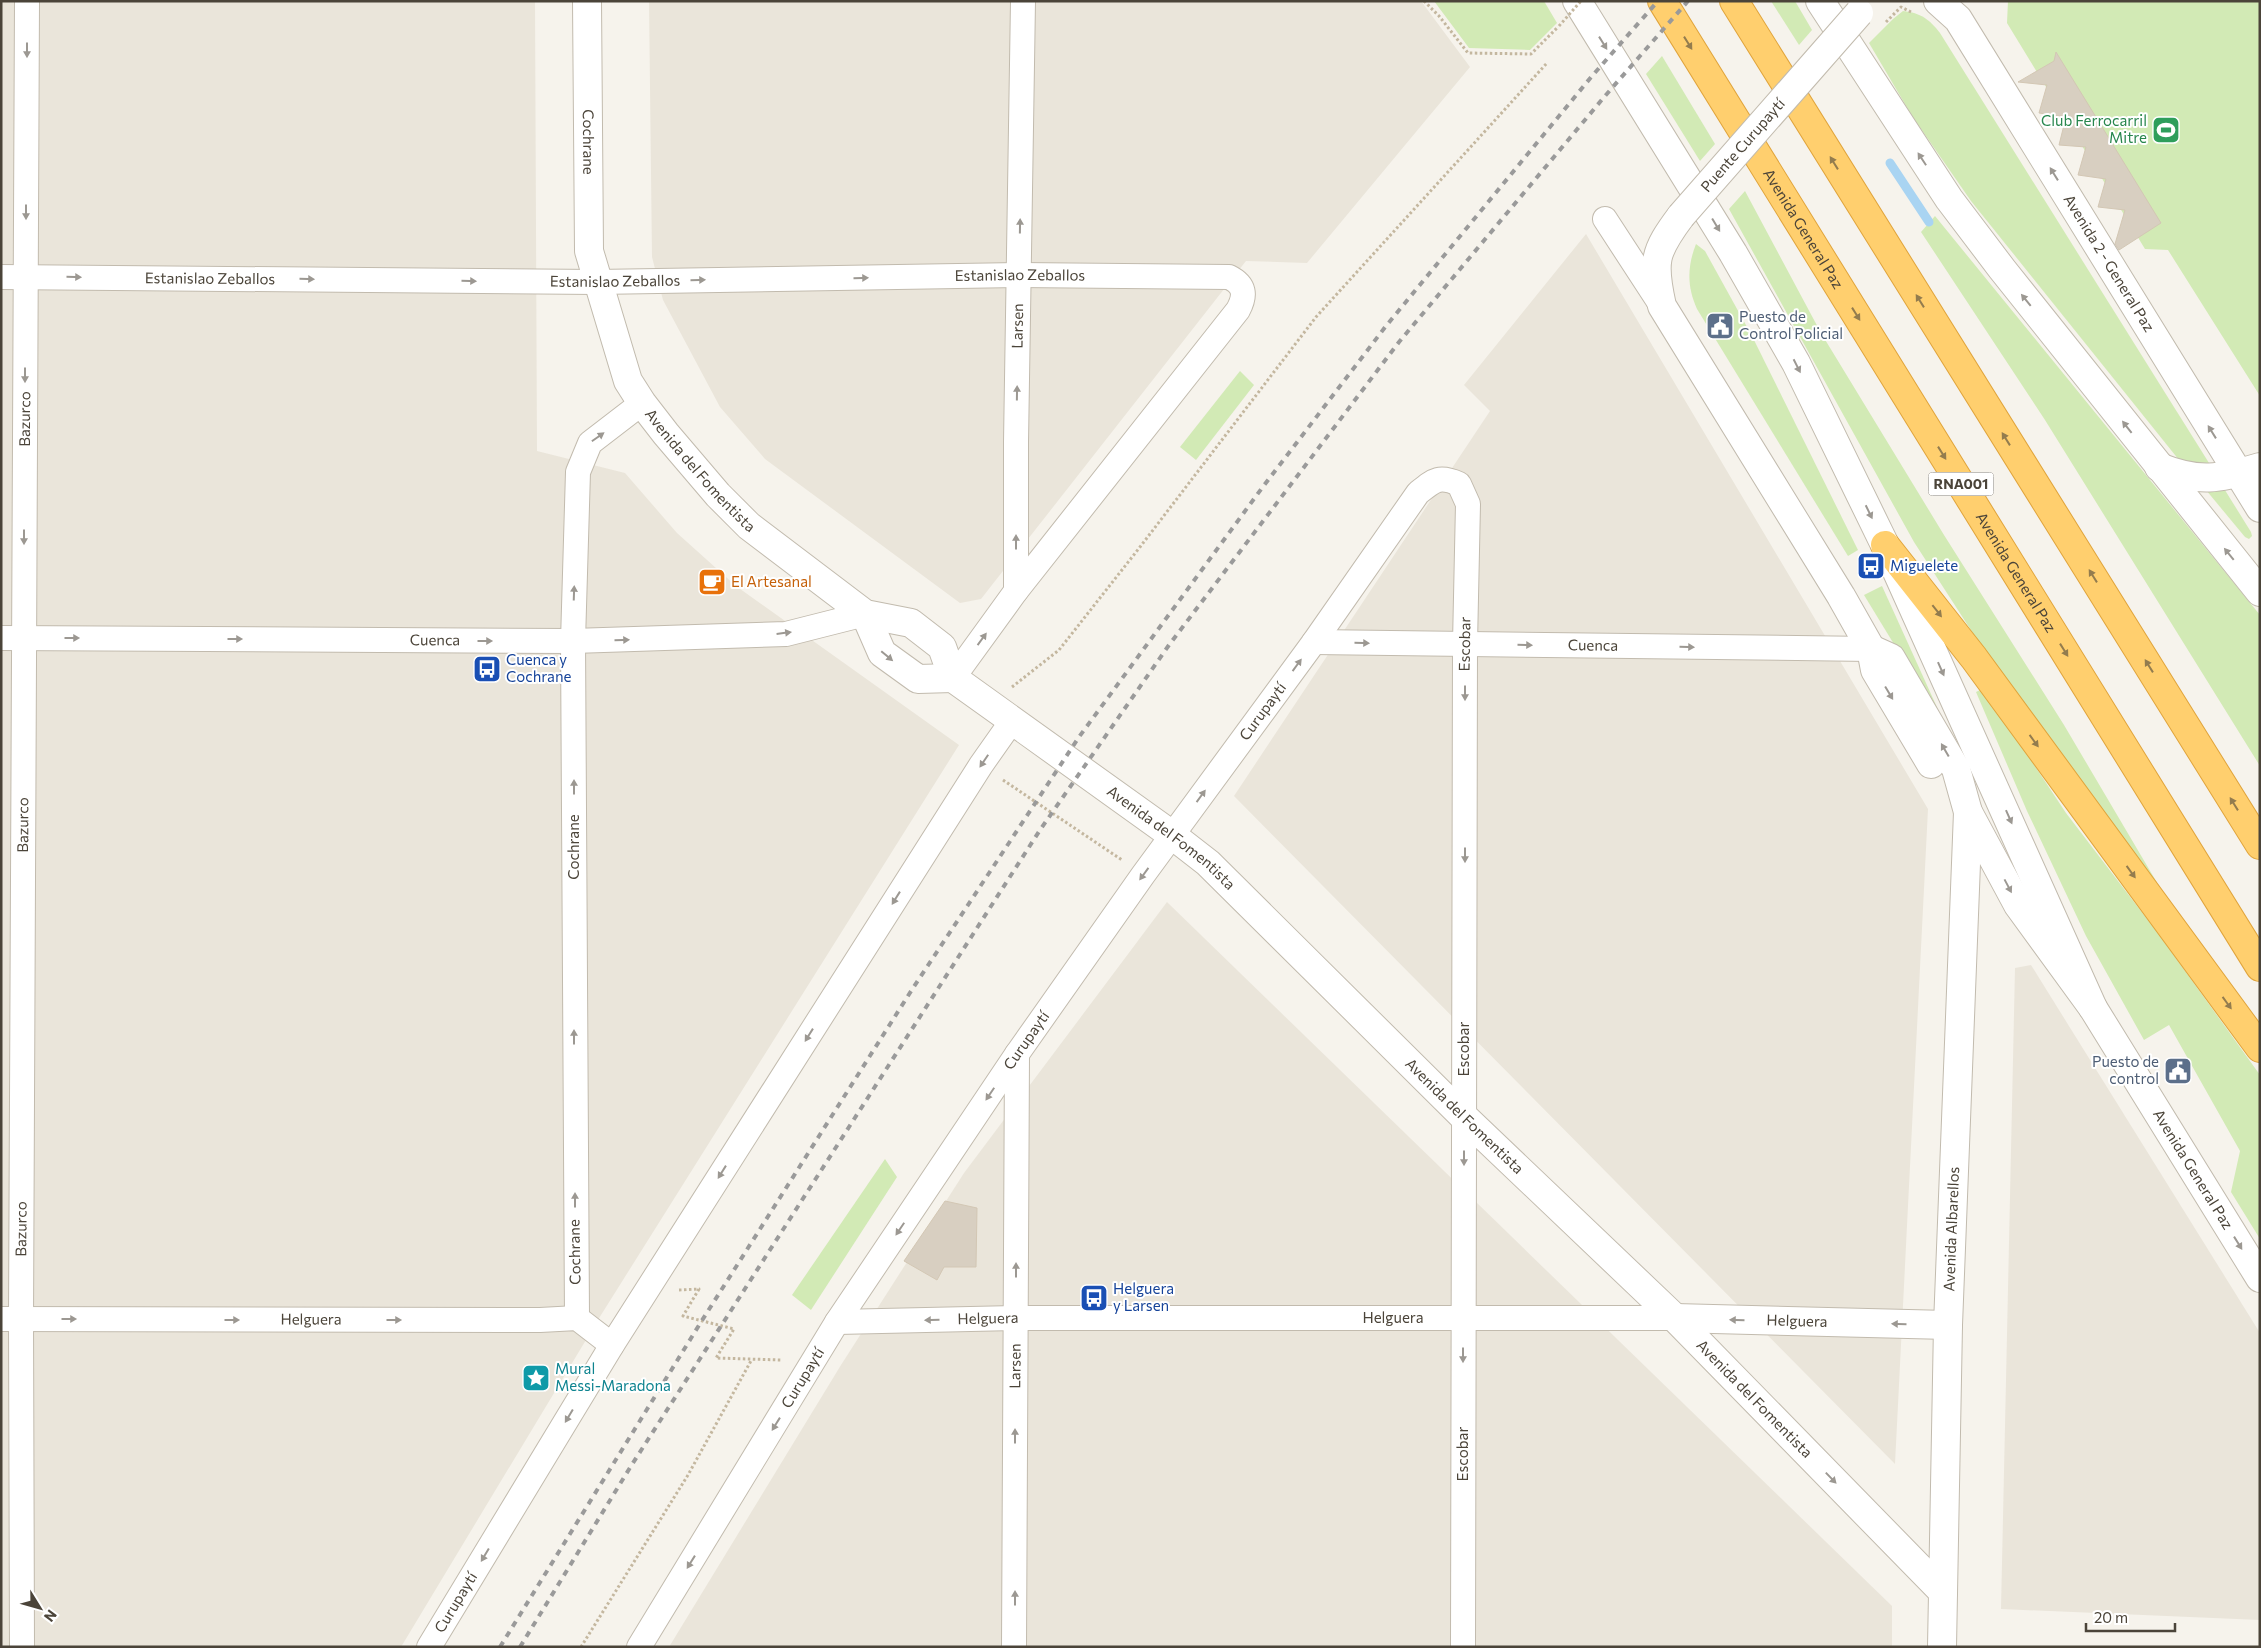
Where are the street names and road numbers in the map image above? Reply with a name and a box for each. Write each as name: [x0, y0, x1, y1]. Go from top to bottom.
street label: Puente Curupaytí: [1696, 93, 1789, 195]
street label: Cochrane: [580, 109, 598, 175]
street label: Avenida General Paz: [1760, 165, 1848, 292]
street label: Avenida 2 - General Paz: [2061, 191, 2159, 335]
street label: Estanislao Zeballos: [955, 265, 1085, 284]
street label: Estanislao Zeballos: [145, 268, 275, 287]
street label: Estanislao Zeballos: [550, 271, 681, 290]
street label: Larsen: [1007, 303, 1026, 349]
street label: Bazurco: [15, 391, 33, 447]
street label: Avenida del Fomentista: [642, 405, 759, 535]
road number: RNA001: [1928, 472, 1994, 496]
street label: Avenida General Paz: [1973, 509, 2060, 635]
street label: Escobar: [1455, 616, 1473, 672]
street label: Cuenca: [410, 630, 460, 648]
street label: Cuenca: [1568, 635, 1618, 654]
street label: Curupaytí: [1235, 678, 1290, 743]
street label: Avenida del Fomentista: [1104, 781, 1239, 893]
street label: Bazurco: [13, 797, 31, 853]
street label: Cochrane: [564, 814, 582, 880]
street label: Curupaytí: [999, 1006, 1053, 1073]
street label: Escobar: [1454, 1022, 1472, 1076]
street label: Avenida del Fomentista: [1402, 1054, 1528, 1177]
street label: Avenida General Paz: [2150, 1106, 2238, 1232]
street label: Avenida Albarellos: [1939, 1166, 1962, 1292]
street label: Bazurco: [11, 1201, 30, 1257]
street label: Cochrane: [564, 1219, 584, 1285]
street label: Helguera: [957, 1308, 1019, 1327]
street label: Helguera: [1362, 1308, 1424, 1326]
street label: Helguera: [280, 1310, 342, 1328]
street label: Helguera: [1766, 1310, 1828, 1330]
street label: Avenida del Fomentista: [1693, 1336, 1817, 1461]
street label: Curupaytí: [777, 1343, 828, 1411]
street label: Larsen: [1005, 1343, 1024, 1389]
street label: Escobar: [1453, 1427, 1471, 1481]
street label: Curupaytí: [430, 1568, 481, 1635]

